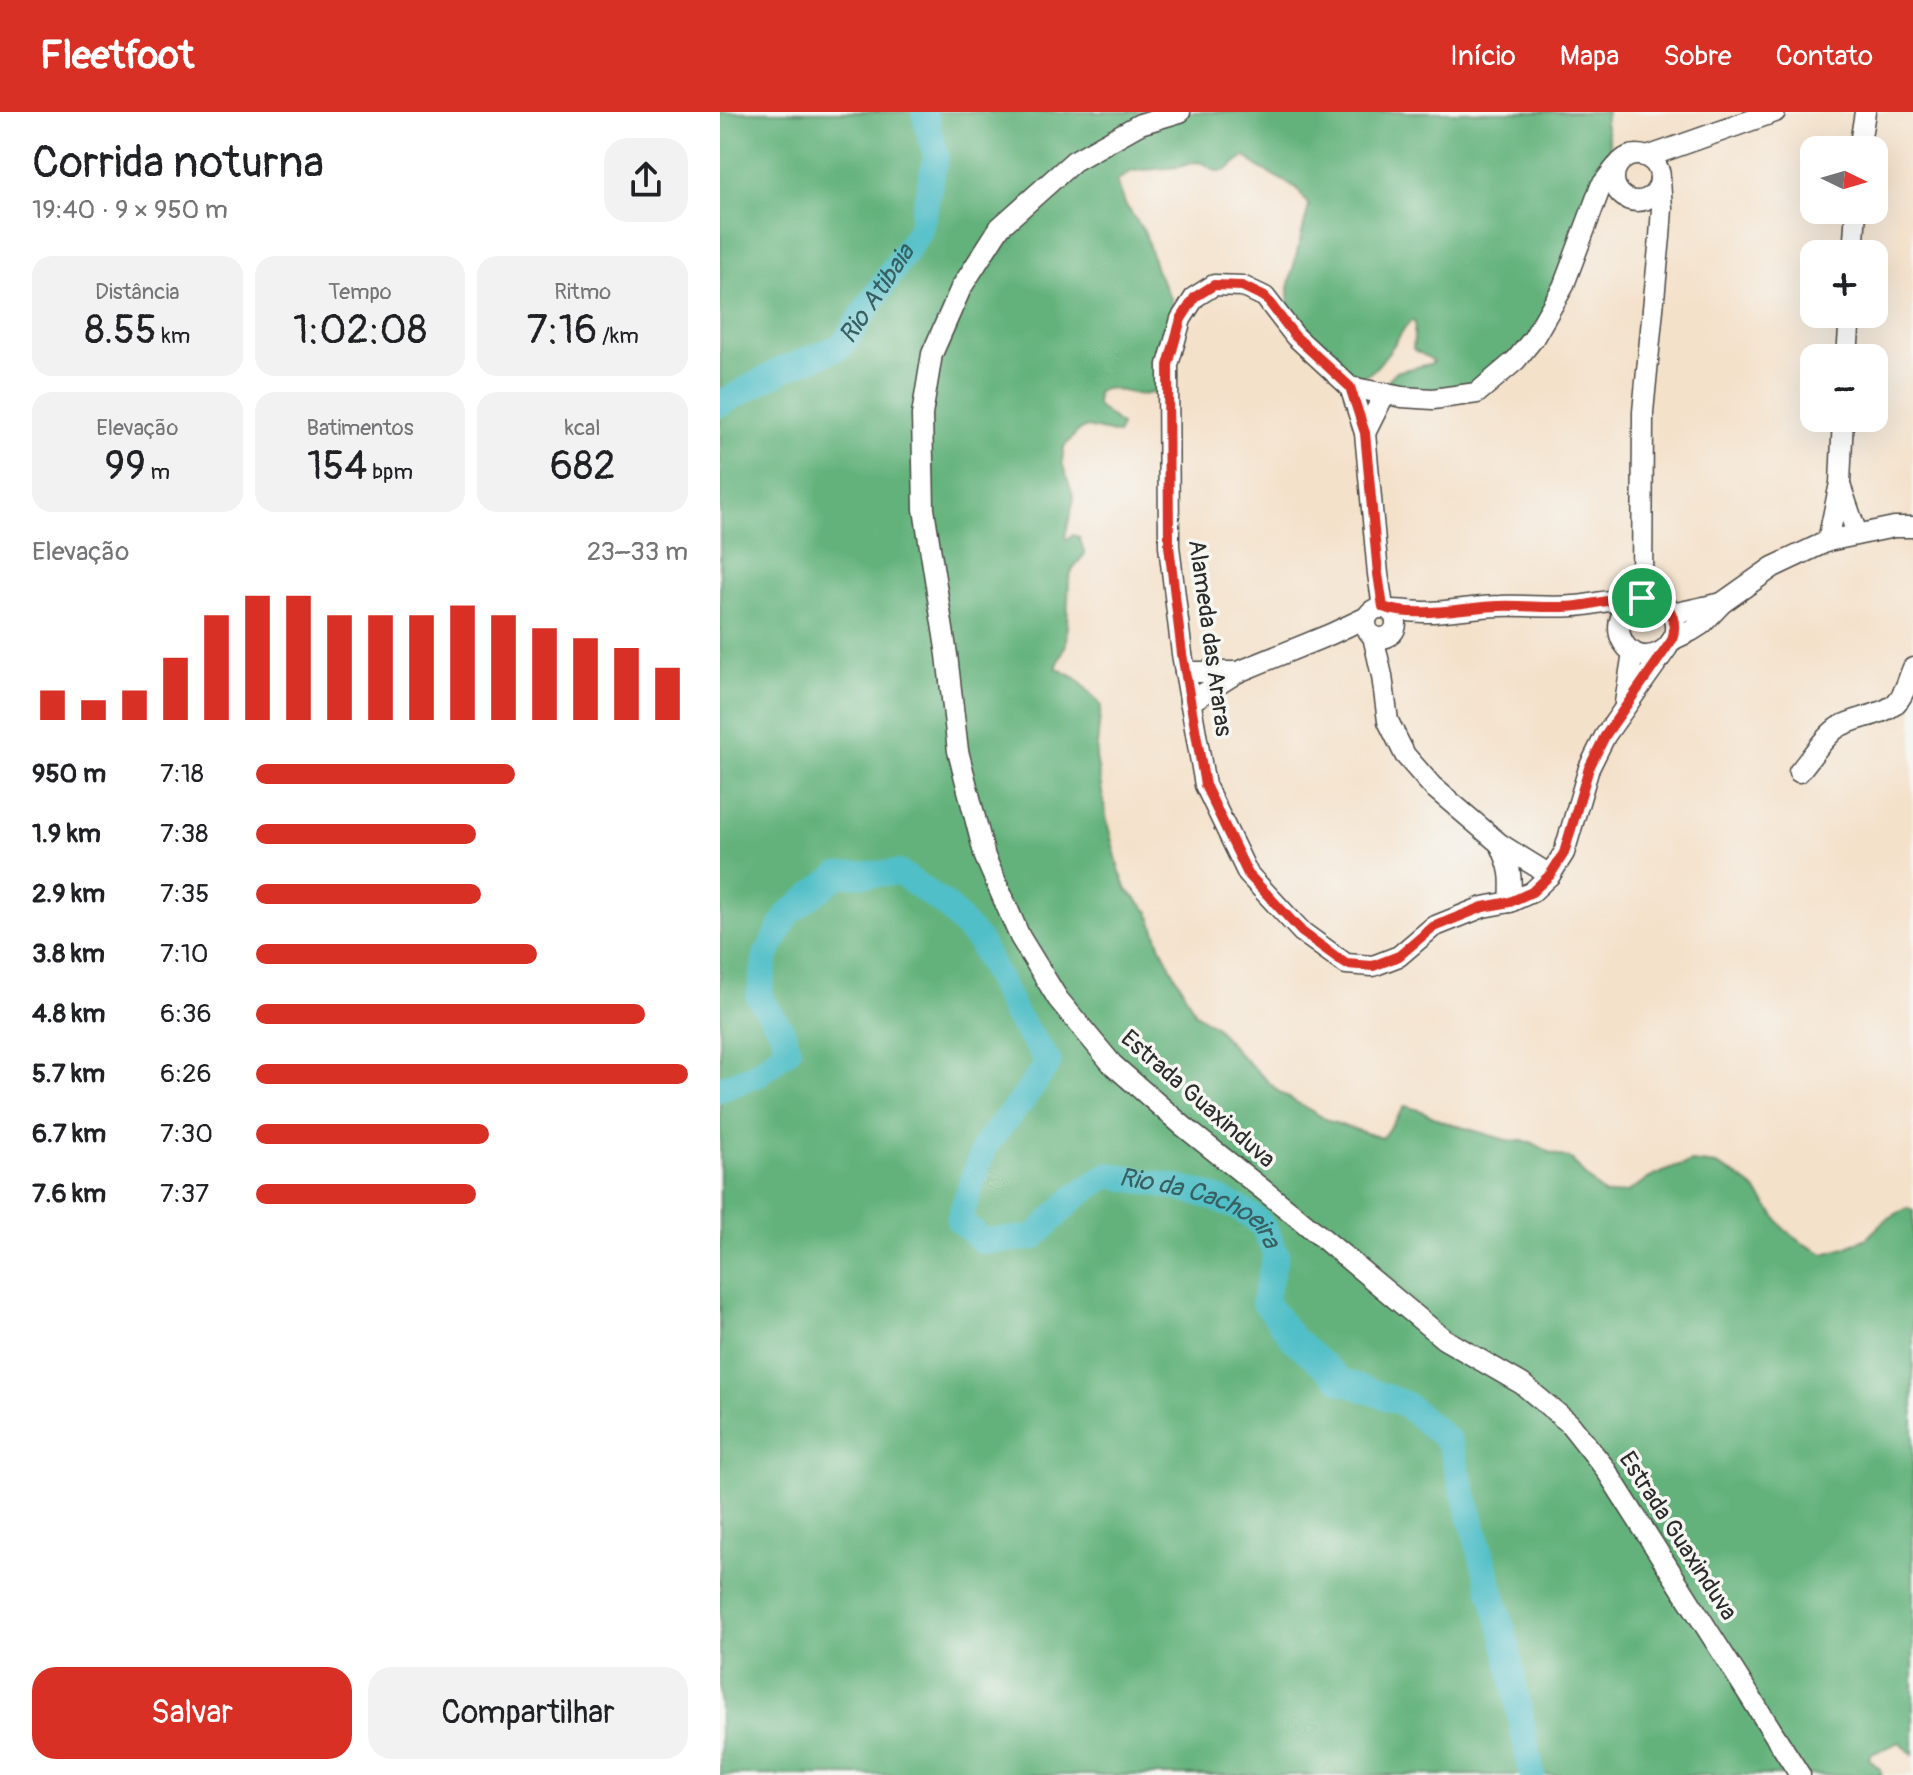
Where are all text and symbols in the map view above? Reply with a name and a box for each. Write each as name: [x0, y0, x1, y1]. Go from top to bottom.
text: Fleetfoot: [40, 32, 194, 80]
text: Início: [1450, 39, 1516, 74]
text: Mapa: [1560, 39, 1619, 74]
text: Sobre: [1663, 39, 1732, 74]
text: Contato: [1776, 39, 1873, 74]
text: Corrida noturna: [32, 136, 324, 191]
north arrow: [1800, 136, 1888, 224]
map controls: [1800, 136, 1888, 432]
button: share: [604, 138, 688, 222]
text: 19:40 · 9 × 950 m: [32, 194, 228, 226]
water label: Rio Atibaia: [832, 237, 923, 350]
button: +: [1800, 240, 1888, 328]
text: Distância: [95, 278, 180, 306]
text: Tempo: [328, 278, 392, 306]
text: Ritmo: [554, 278, 611, 306]
text: 8.55: [84, 306, 157, 355]
text: 1:02:08: [293, 306, 427, 355]
text: 7:16: [527, 306, 597, 355]
text: km: [157, 322, 190, 350]
text: /km: [597, 322, 639, 350]
button: −: [1800, 344, 1888, 432]
text: Elevação: [96, 414, 178, 442]
text: Batimentos: [307, 414, 413, 442]
text: kcal: [565, 414, 601, 442]
text: 99: [105, 442, 146, 491]
text: 154: [307, 442, 368, 491]
text: 682: [550, 442, 616, 491]
text: m: [146, 458, 170, 486]
text: bpm: [368, 458, 413, 486]
text: Elevação: [32, 536, 129, 568]
text: 23–33 m: [587, 536, 688, 568]
street label: Alameda das Araras: [1182, 538, 1238, 738]
pin: [1608, 564, 1676, 632]
icon: arrive: [1620, 576, 1664, 620]
text: 950 m: [32, 758, 106, 790]
text: 7:18: [160, 758, 204, 790]
text: 1.9 km: [32, 818, 101, 850]
text: 7:38: [160, 818, 208, 850]
text: 2.9 km: [32, 878, 105, 910]
text: 7:35: [160, 878, 209, 910]
text: 3.8 km: [32, 938, 105, 970]
text: 7:10: [160, 938, 209, 970]
text: 4.8 km: [32, 998, 105, 1030]
text: 6:36: [160, 998, 212, 1030]
street label: Estrada Guaxinduva: [1115, 1024, 1281, 1174]
text: 5.7 km: [32, 1058, 105, 1090]
text: 6:26: [160, 1058, 212, 1090]
text: 6.7 km: [32, 1118, 106, 1150]
text: 7:30: [160, 1118, 213, 1150]
water label: Rio da Cachoeira: [1117, 1161, 1288, 1255]
text: 7.6 km: [32, 1178, 106, 1210]
text: 7:37: [160, 1178, 209, 1210]
street label: Estrada Guaxinduva: [1613, 1446, 1743, 1626]
button: Salvar: [32, 1667, 352, 1759]
button: Compartilhar: [368, 1667, 688, 1759]

